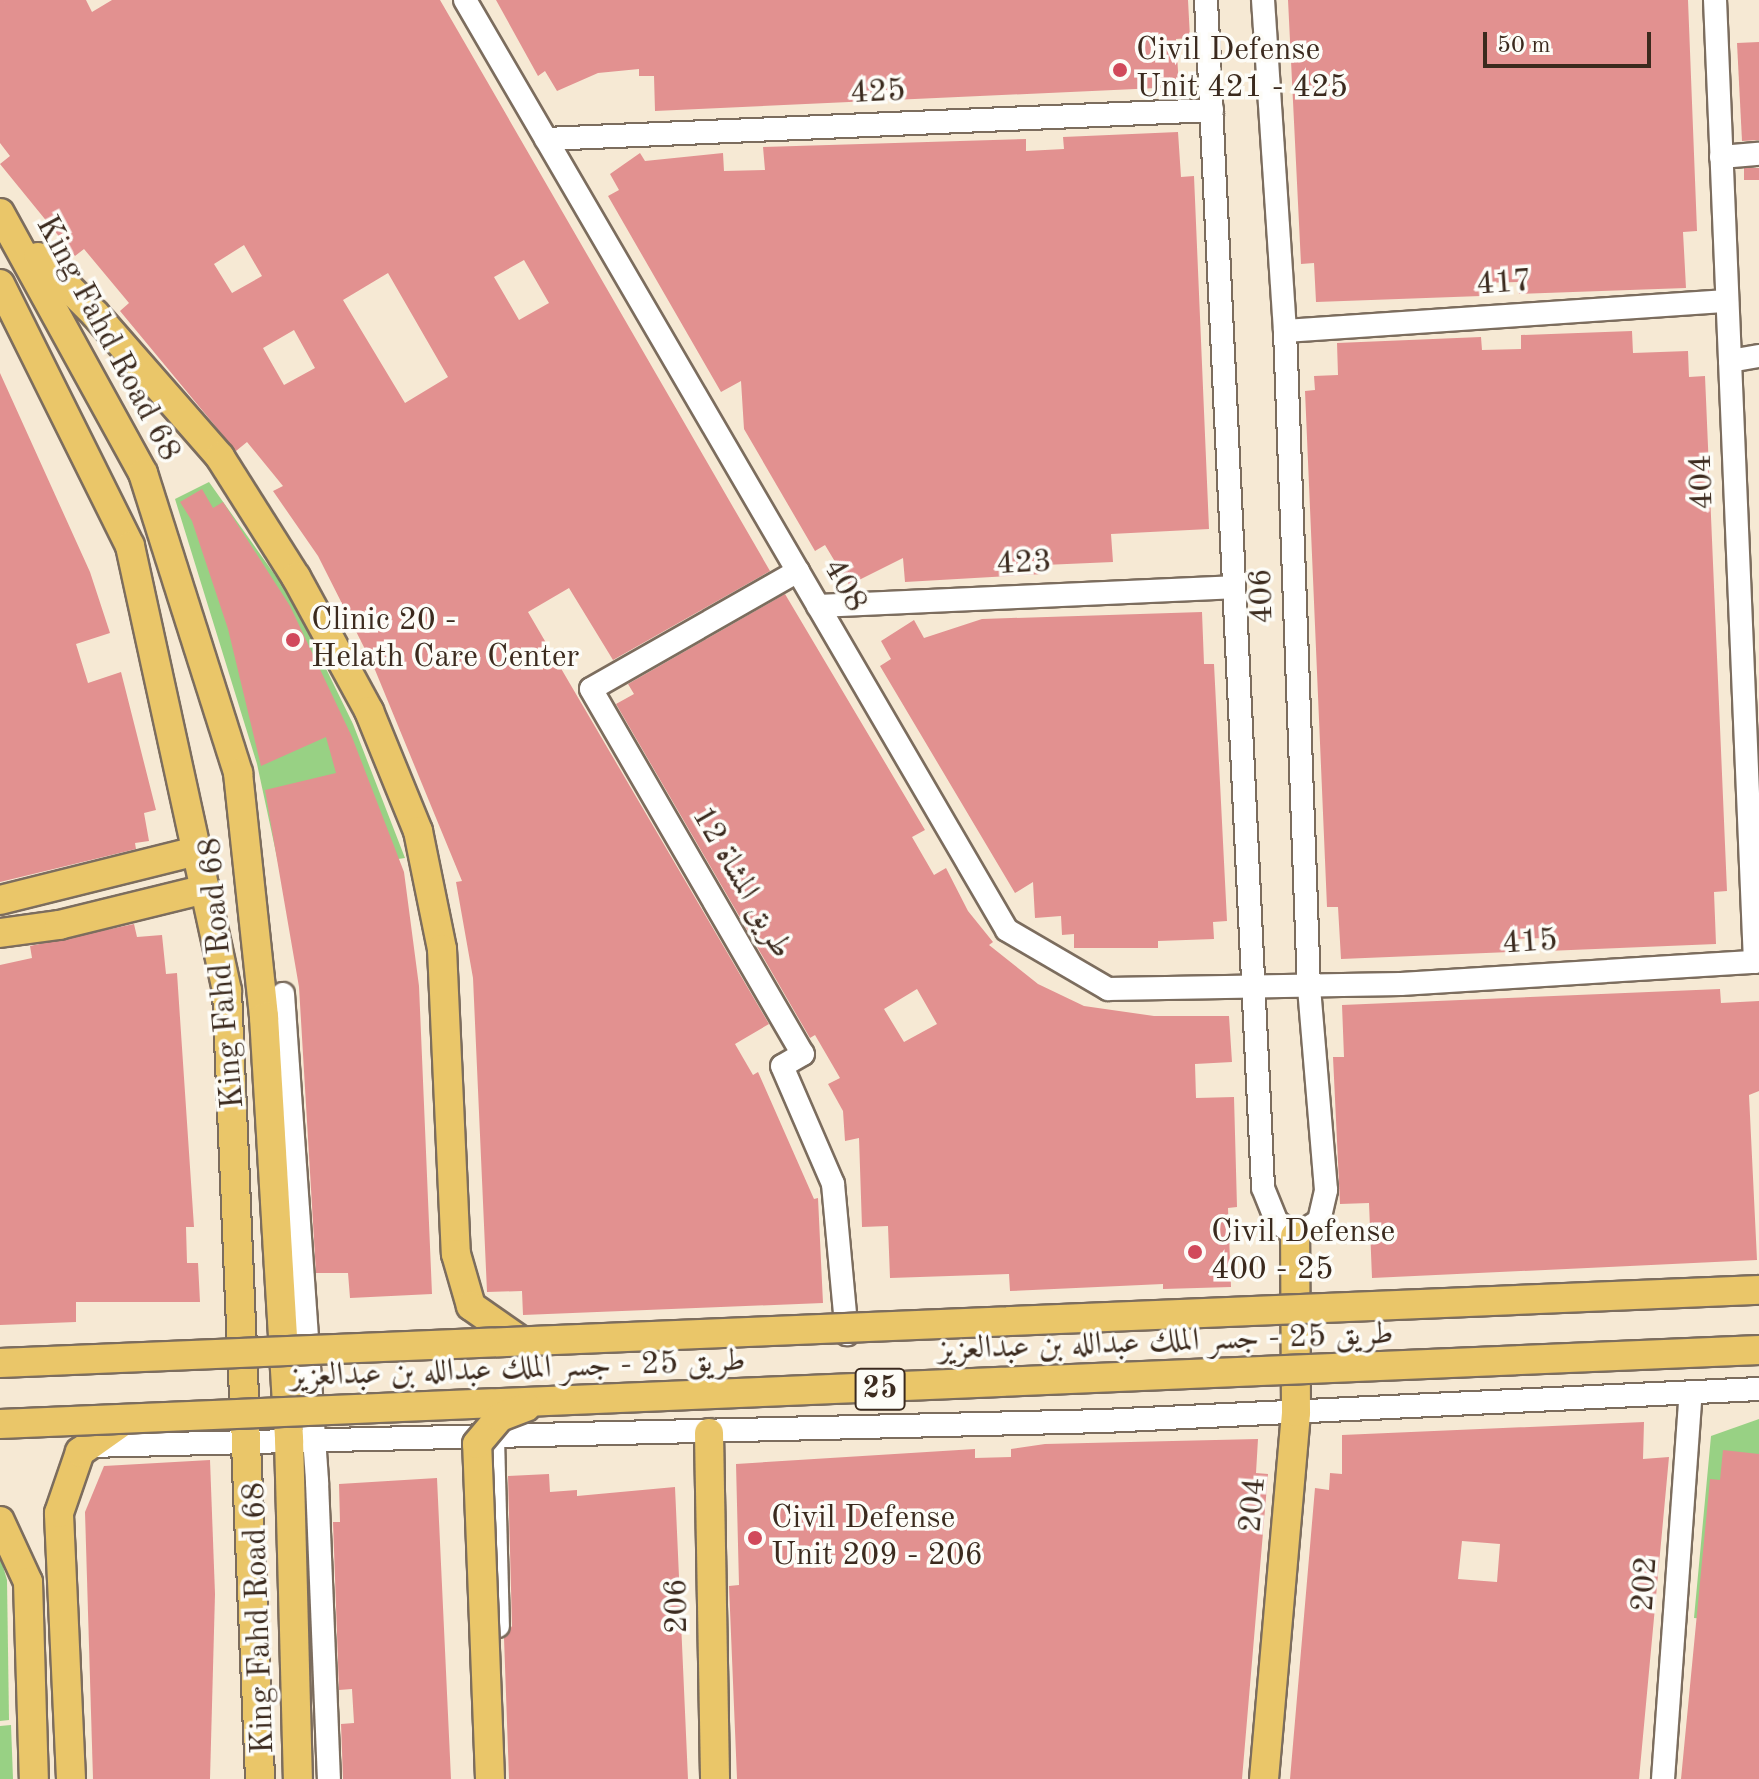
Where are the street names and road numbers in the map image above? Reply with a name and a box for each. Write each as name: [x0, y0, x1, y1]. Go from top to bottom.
street label: 425: [849, 72, 907, 114]
street label: King Fahd Road 68: [26, 210, 188, 468]
street label: 417: [1475, 263, 1533, 305]
street label: 404: [1683, 454, 1723, 510]
street label: 423: [995, 543, 1053, 585]
street label: 408: [813, 552, 875, 620]
street label: 406: [1243, 568, 1283, 624]
street label: طريق المشاة 12: [682, 800, 800, 966]
street label: King Fahd Road 68: [192, 836, 254, 1110]
street label: 415: [1501, 922, 1559, 964]
street label: طريق 25 - جسر الملك عبدالله بن عبدالعزيز: [938, 1316, 1394, 1370]
street label: طريق 25 - جسر الملك عبدالله بن عبدالعزيز: [290, 1343, 746, 1397]
road number: 25: [854, 1363, 906, 1415]
street label: 204: [1232, 1476, 1276, 1534]
street label: King Fahd Road 68: [236, 1481, 284, 1755]
street label: 202: [1625, 1555, 1667, 1613]
street label: 206: [658, 1578, 698, 1634]

